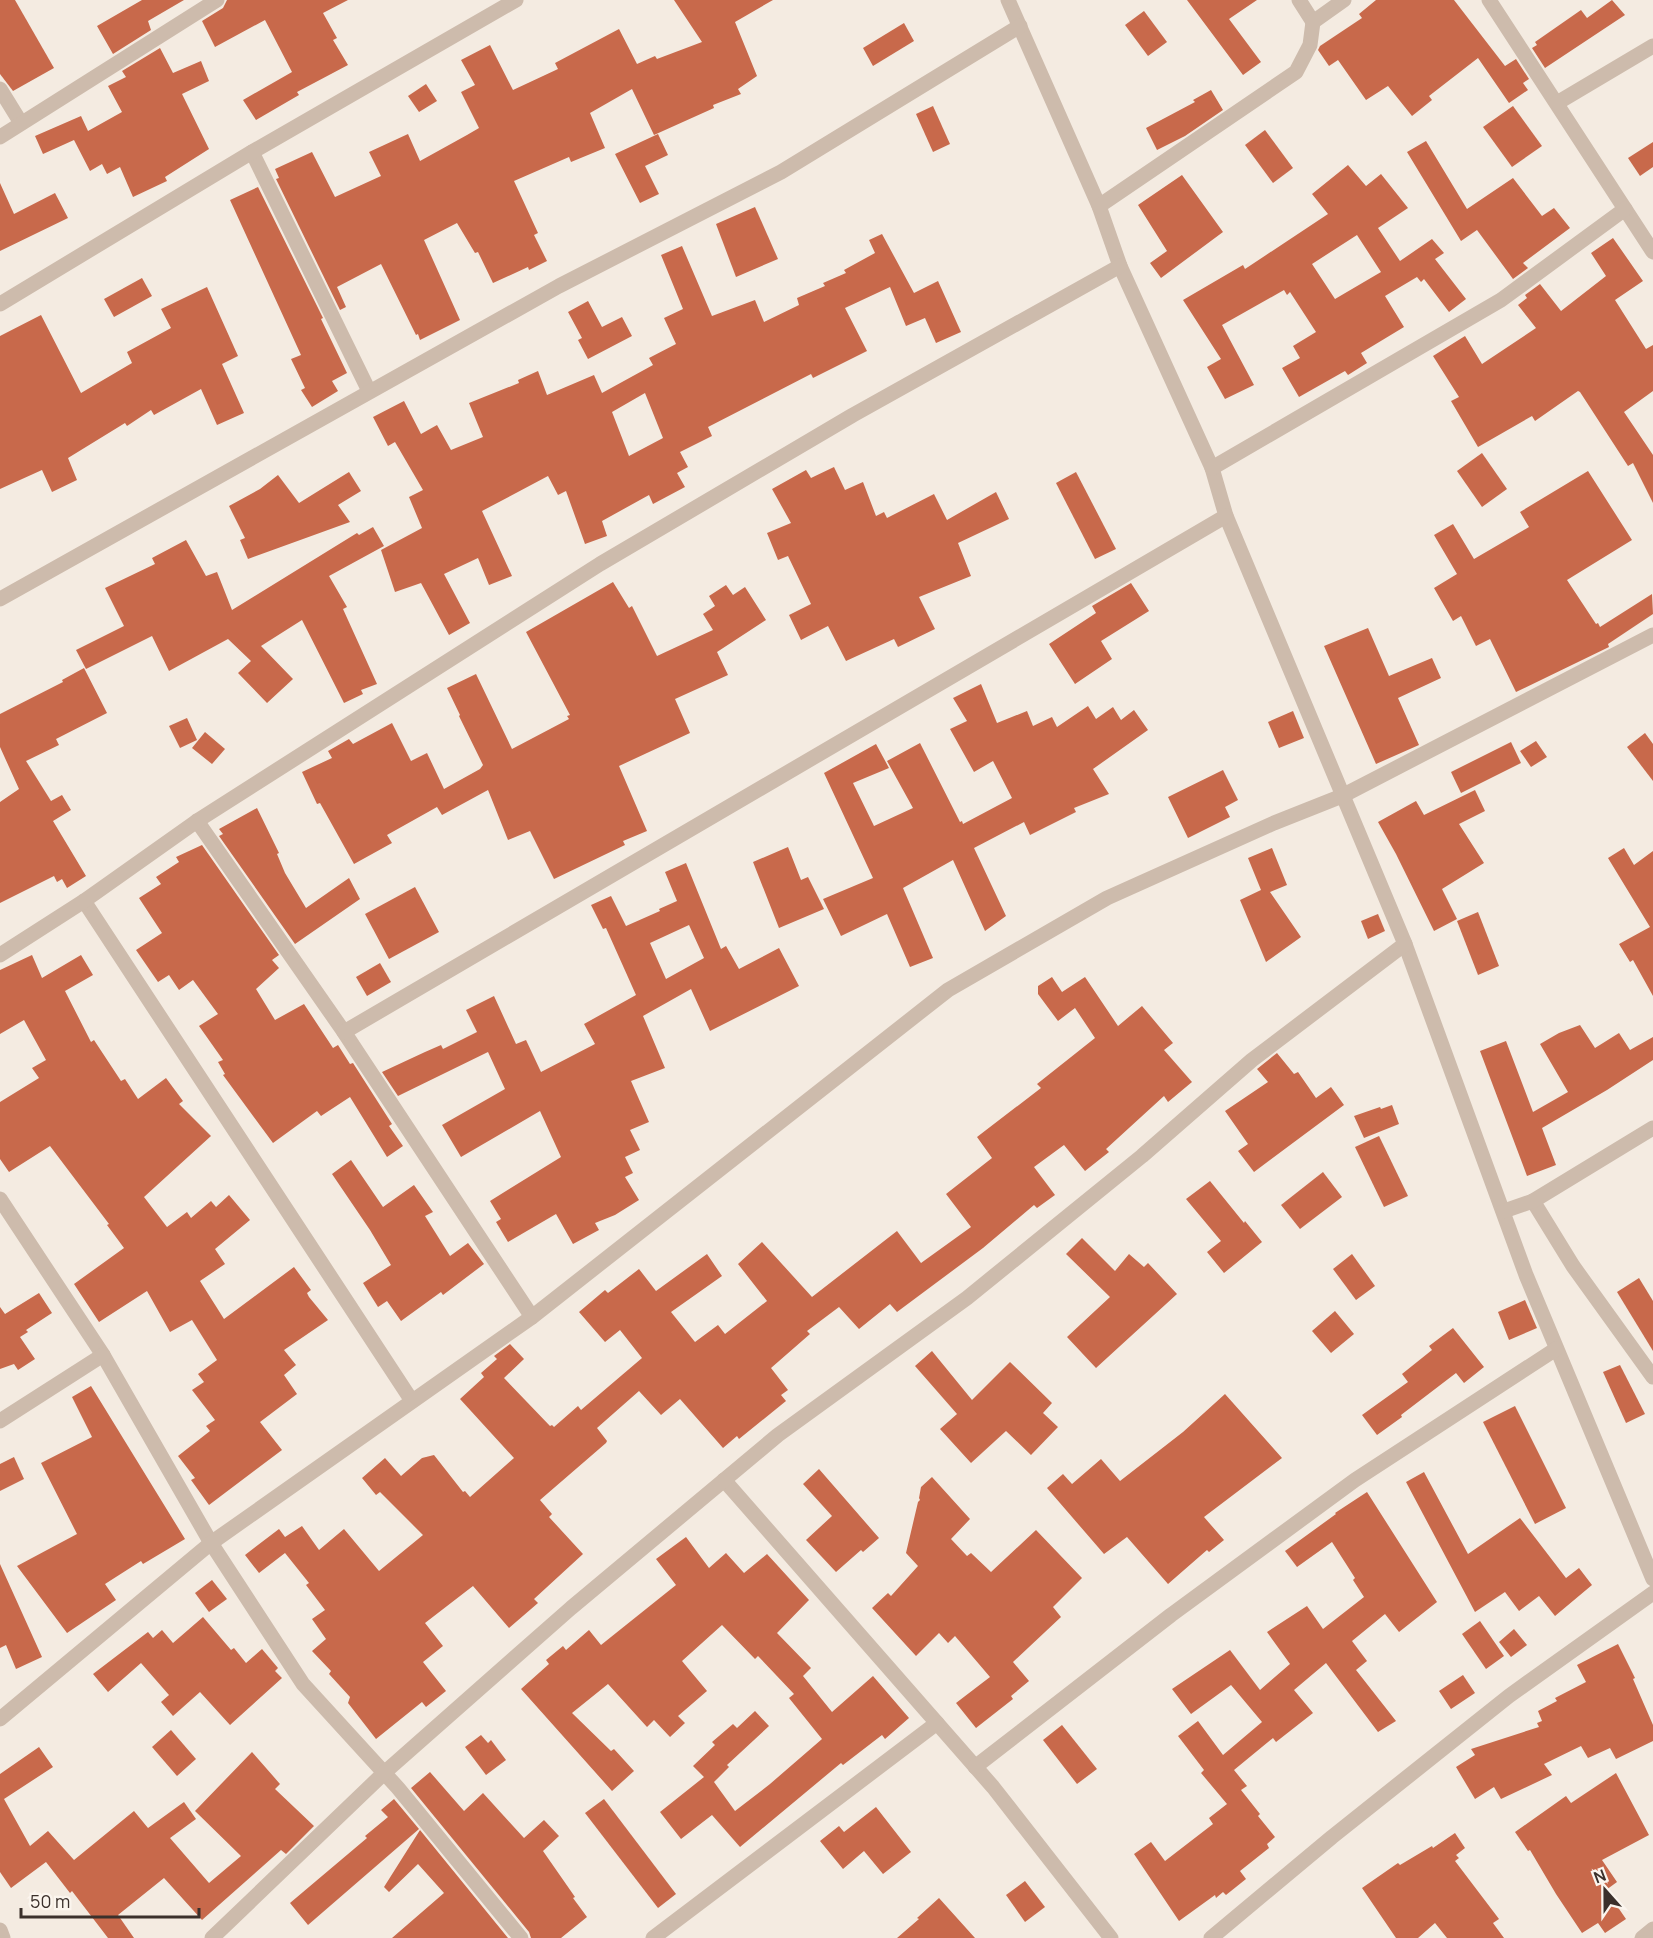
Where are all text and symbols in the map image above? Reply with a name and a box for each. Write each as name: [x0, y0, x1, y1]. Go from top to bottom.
north arrow: [1575, 1860, 1635, 1920]
text: N: [1590, 1864, 1609, 1888]
scale bar: [21, 1881, 200, 1919]
text: 50 m: [30, 1889, 70, 1913]

